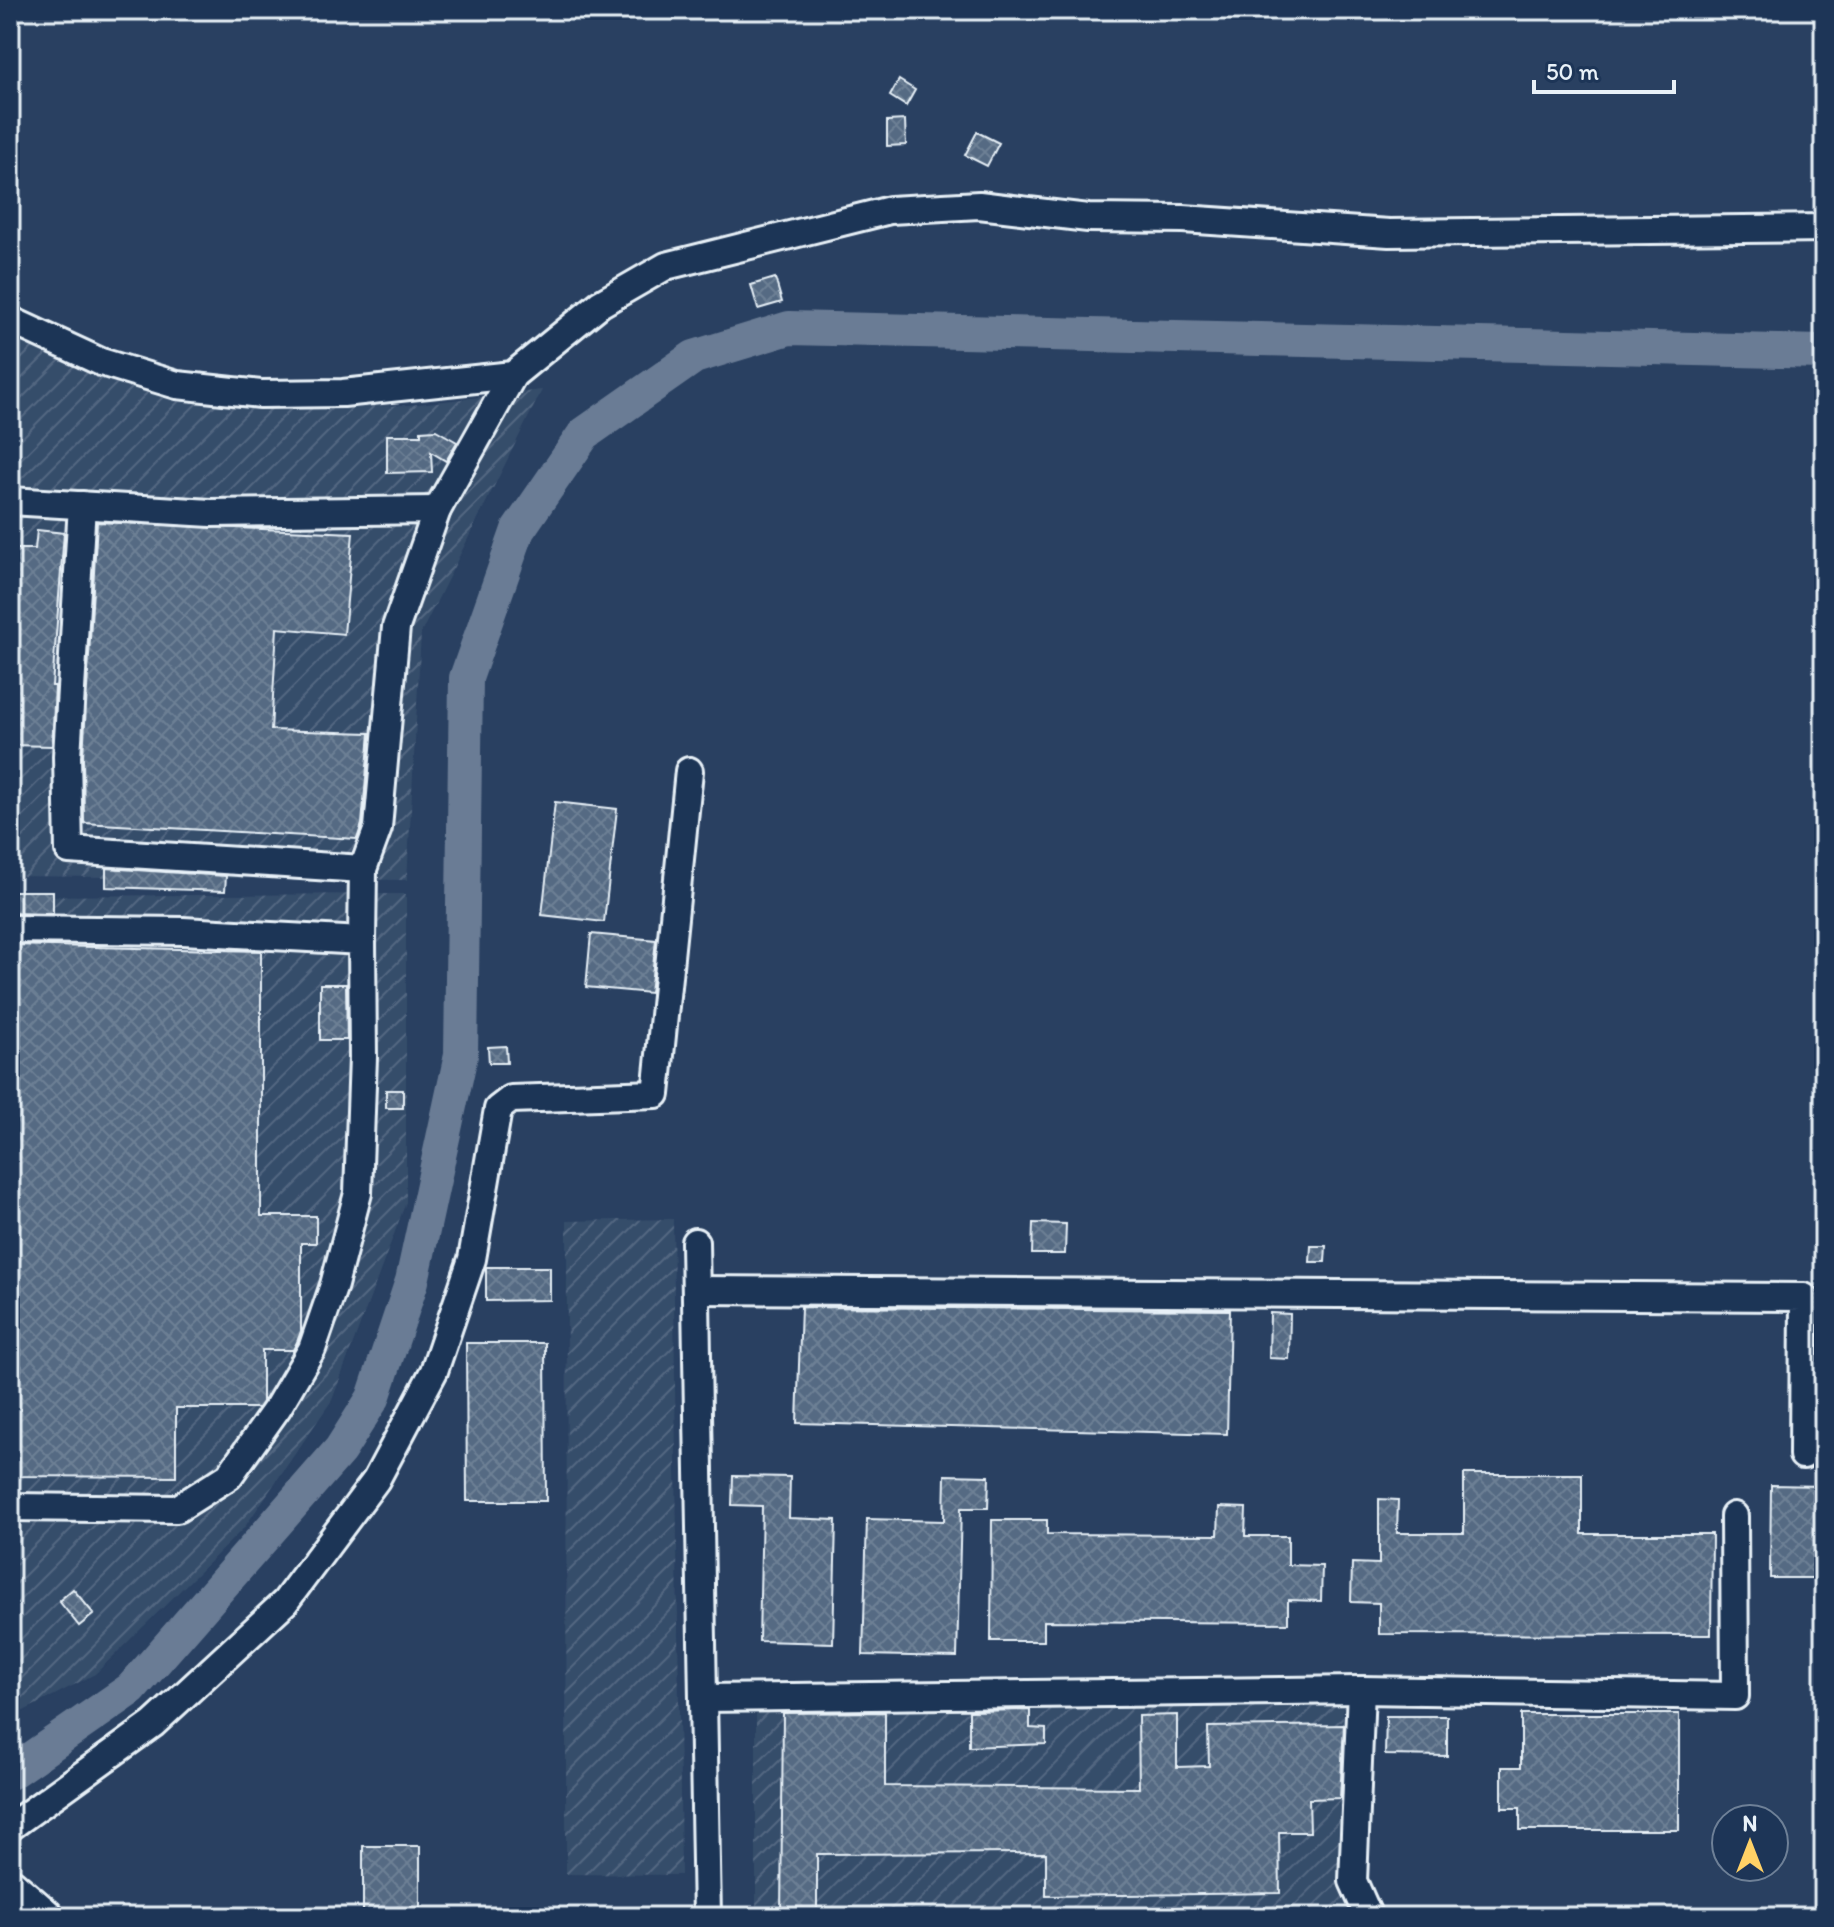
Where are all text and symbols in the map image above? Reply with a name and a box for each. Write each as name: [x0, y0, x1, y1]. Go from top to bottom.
scale bar: [1534, 44, 1674, 94]
text: 50 m: [1546, 57, 1599, 86]
north arrow: [1710, 1803, 1790, 1883]
text: N: [1743, 1810, 1757, 1837]

